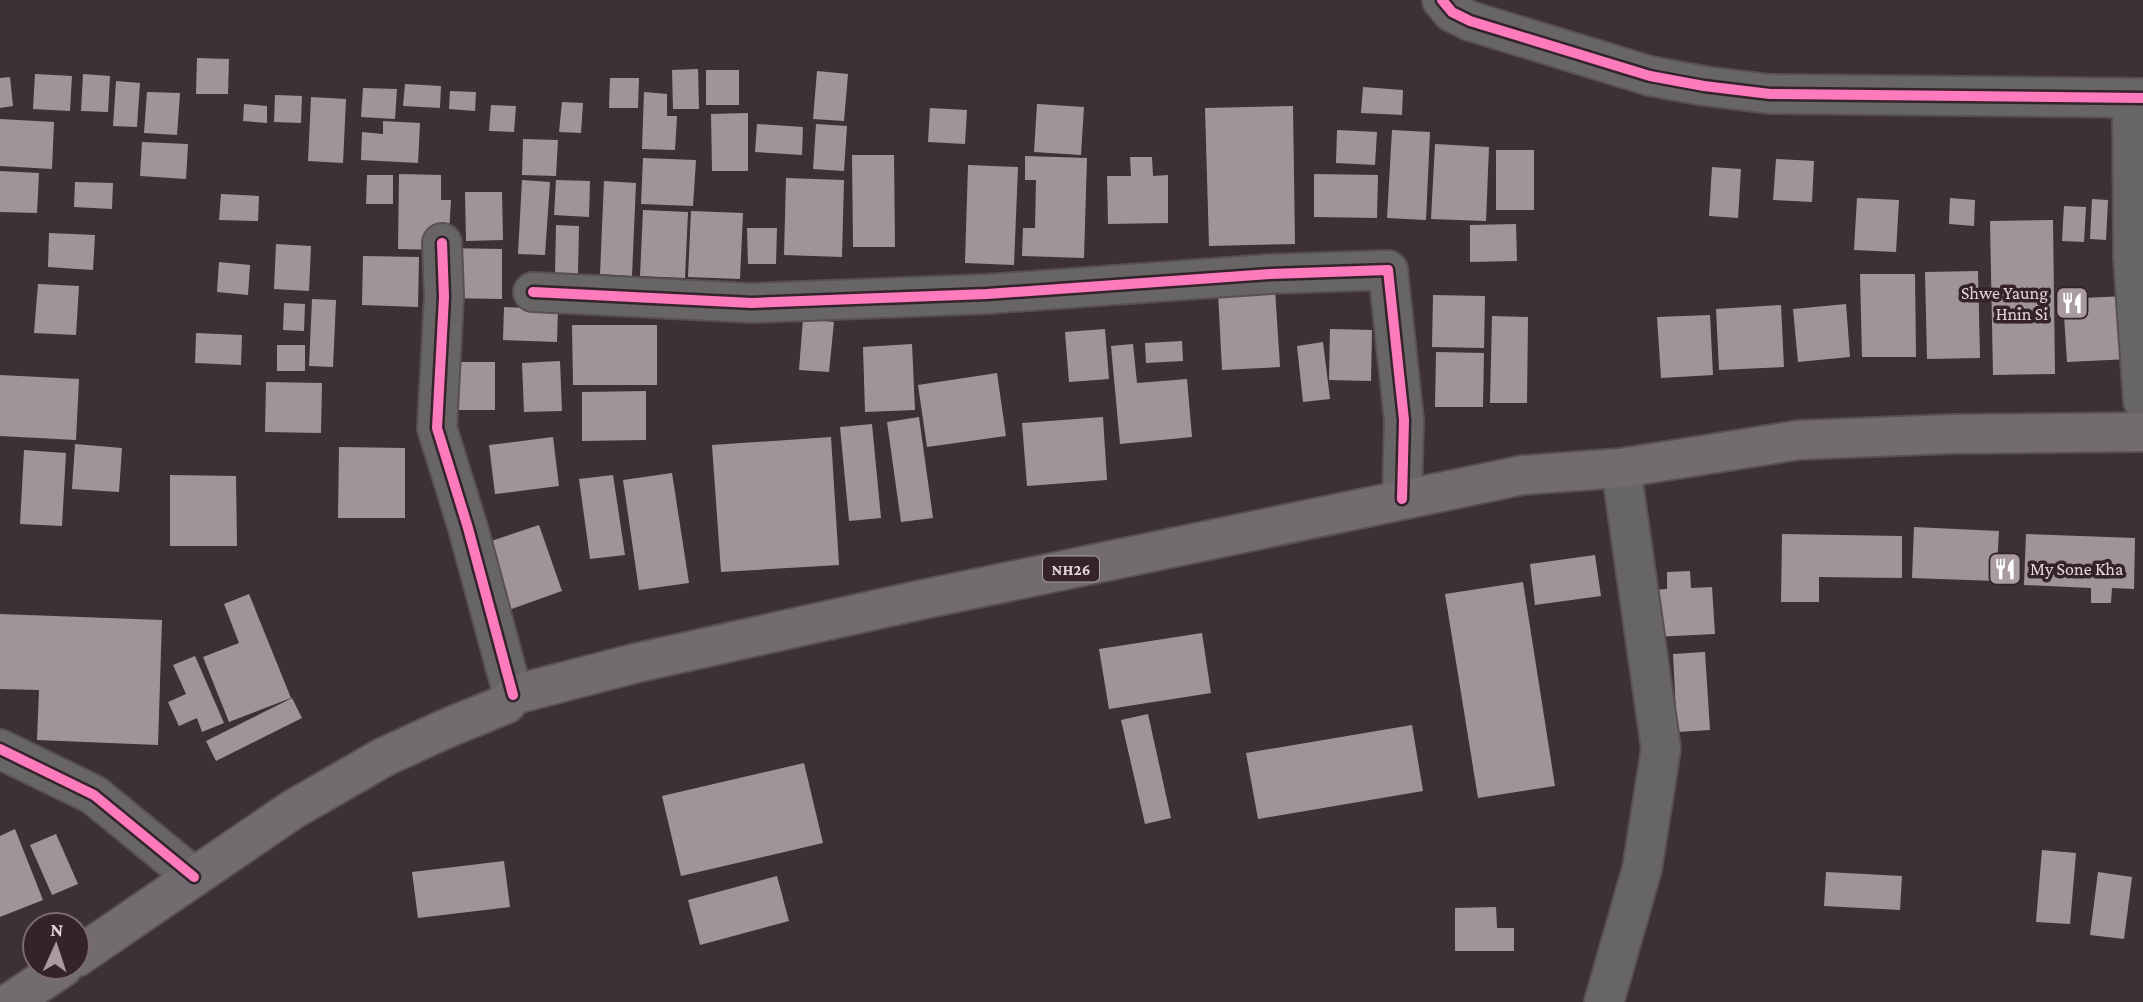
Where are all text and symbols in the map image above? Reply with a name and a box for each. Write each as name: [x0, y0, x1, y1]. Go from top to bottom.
place label: Shwe Yaung Hnin Si: [1961, 283, 2048, 324]
restaurant icon: Shwe Yaung Hnin Si: [2053, 284, 2091, 322]
restaurant icon: My Sone Kha: [1986, 550, 2024, 588]
road number: NH26: [1043, 556, 1099, 582]
place label: My Sone Kha: [2030, 559, 2123, 579]
north arrow: [21, 911, 91, 981]
text: N: [50, 919, 64, 940]

